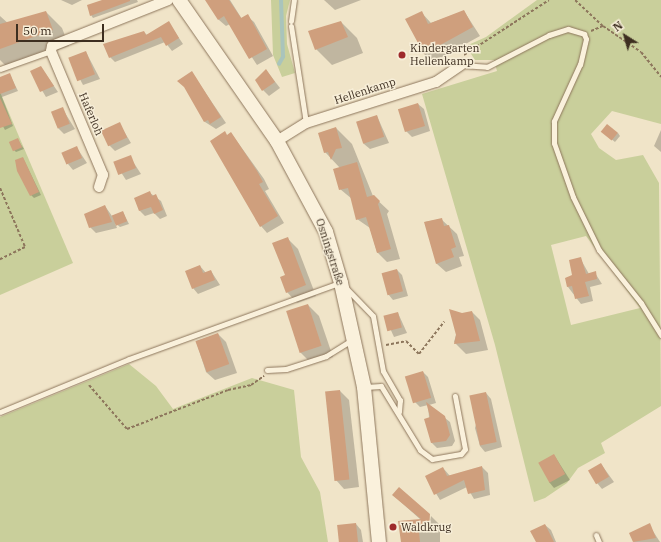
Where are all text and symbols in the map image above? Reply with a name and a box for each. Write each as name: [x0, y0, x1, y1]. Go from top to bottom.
scale bar: [18, 16, 106, 42]
north arrow: [605, 16, 645, 56]
text: N: [610, 18, 625, 35]
text: 50 m: [23, 23, 52, 38]
place label: Kindergarten Hellenkamp: [410, 42, 479, 68]
marker: Kindergarten Hellenkamp: [397, 50, 407, 60]
street label: Hellenkamp: [333, 75, 397, 107]
street label: Haferloh: [76, 91, 106, 137]
street label: Osningstraße: [313, 217, 347, 287]
place label: Waldkrug: [401, 520, 451, 534]
marker: Waldkrug: [388, 522, 398, 532]

